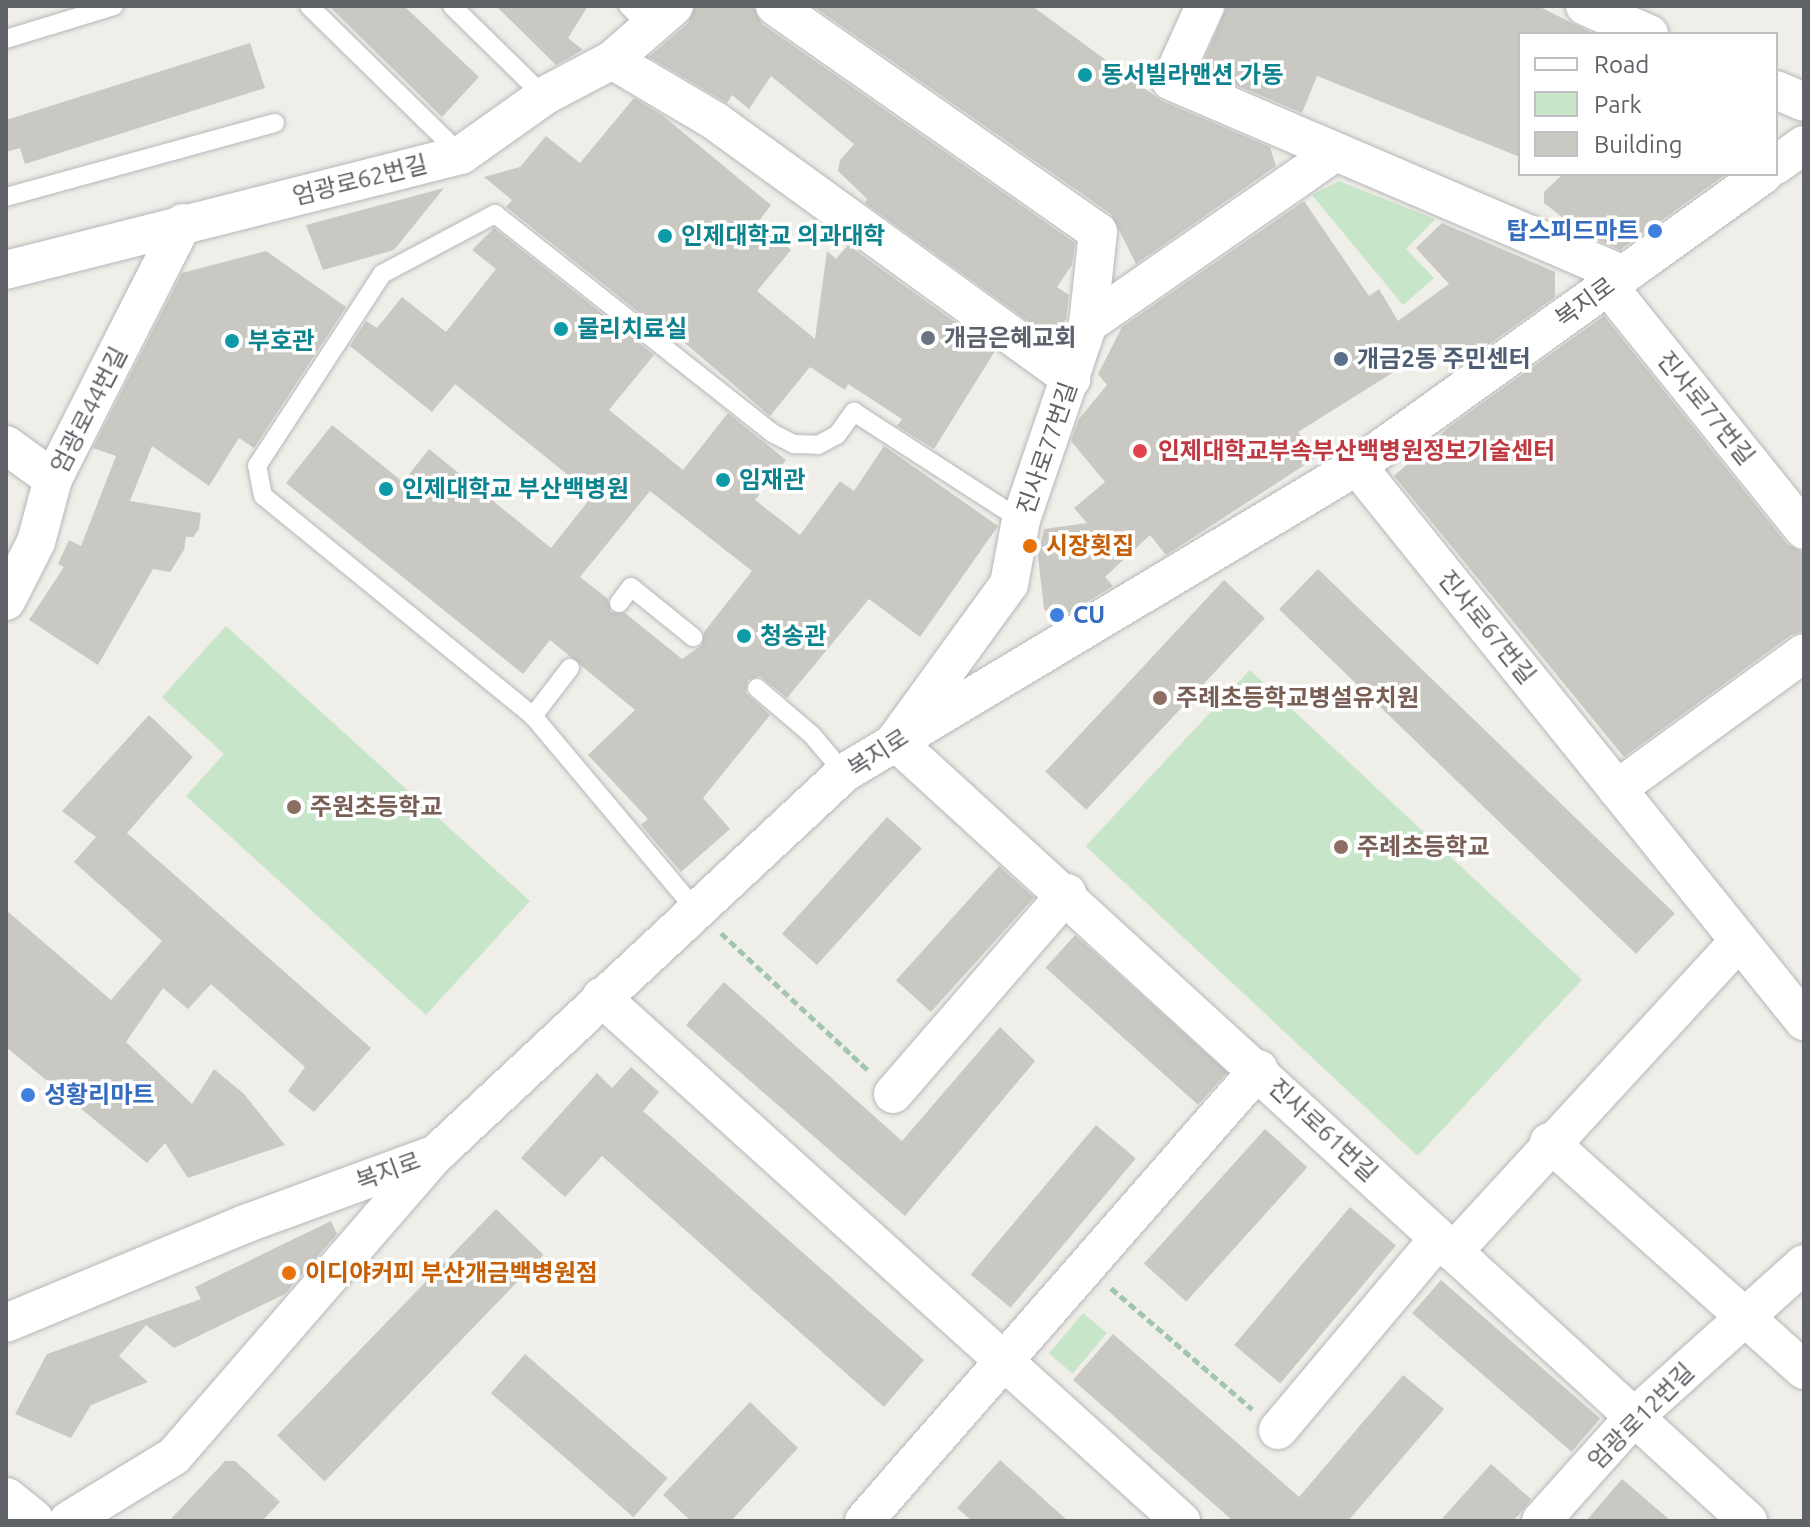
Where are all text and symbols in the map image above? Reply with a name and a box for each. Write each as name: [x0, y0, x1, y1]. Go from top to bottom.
legend: [1518, 32, 1778, 176]
text: Road: [1594, 51, 1649, 78]
place label: 동서빌라맨션 가동: [1101, 61, 1283, 89]
marker: 동서빌라맨션 가동: [1076, 66, 1094, 84]
text: Park: [1594, 91, 1642, 118]
text: Building: [1594, 131, 1682, 158]
street label: 엄광로62번길: [290, 149, 430, 211]
place label: 탑스피드마트: [1507, 217, 1639, 245]
place label: 인제대학교 의과대학: [681, 222, 885, 250]
marker: 탑스피드마트: [1646, 222, 1664, 240]
marker: 인제대학교 의과대학: [656, 227, 674, 245]
street label: 복지로: [1550, 271, 1620, 333]
place label: 물리치료실: [577, 315, 687, 343]
marker: 물리치료실: [552, 320, 570, 338]
place label: 개금은혜교회: [944, 324, 1076, 352]
place label: 부호관: [248, 327, 314, 355]
marker: 개금은혜교회: [919, 329, 937, 347]
marker: 부호관: [223, 332, 241, 350]
street label: 엄광로44번길: [45, 342, 133, 478]
place label: 개금2동 주민센터: [1357, 345, 1531, 373]
street label: 진사로77번길: [1652, 346, 1760, 470]
marker: 개금2동 주민센터: [1332, 350, 1350, 368]
street label: 진사로77번길: [1011, 378, 1083, 518]
place label: 인제대학교부속부산백병원정보기술센터: [1158, 437, 1555, 465]
marker: 인제대학교부속부산백병원정보기술센터: [1129, 440, 1151, 462]
place label: 임재관: [739, 466, 805, 494]
marker: 임재관: [714, 471, 732, 489]
place label: 인제대학교 부산백병원: [402, 475, 628, 503]
marker: 인제대학교 부산백병원: [377, 480, 395, 498]
place label: 시장횟집: [1046, 532, 1134, 560]
marker: 시장횟집: [1021, 537, 1039, 555]
street label: 진사로67번길: [1433, 565, 1541, 689]
place label: CU: [1073, 601, 1105, 629]
marker: CU: [1048, 606, 1066, 624]
place label: 청송관: [760, 622, 826, 650]
marker: 청송관: [735, 627, 753, 645]
place label: 주례초등학교병설유치원: [1176, 684, 1419, 712]
marker: 주례초등학교병설유치원: [1151, 689, 1169, 707]
street label: 복지로: [842, 723, 914, 783]
place label: 주원초등학교: [310, 793, 442, 821]
marker: 주원초등학교: [285, 798, 303, 816]
place label: 주례초등학교: [1357, 833, 1489, 861]
marker: 주례초등학교: [1332, 838, 1350, 856]
street label: 진사로61번길: [1263, 1073, 1383, 1187]
place label: 성황리마트: [44, 1081, 154, 1109]
marker: 성황리마트: [19, 1086, 37, 1104]
street label: 복지로: [352, 1146, 424, 1196]
place label: 이디야커피 부산개금백병원점: [305, 1259, 598, 1287]
marker: 이디야커피 부산개금백병원점: [280, 1264, 298, 1282]
street label: 엄광로12번길: [1582, 1357, 1700, 1475]

